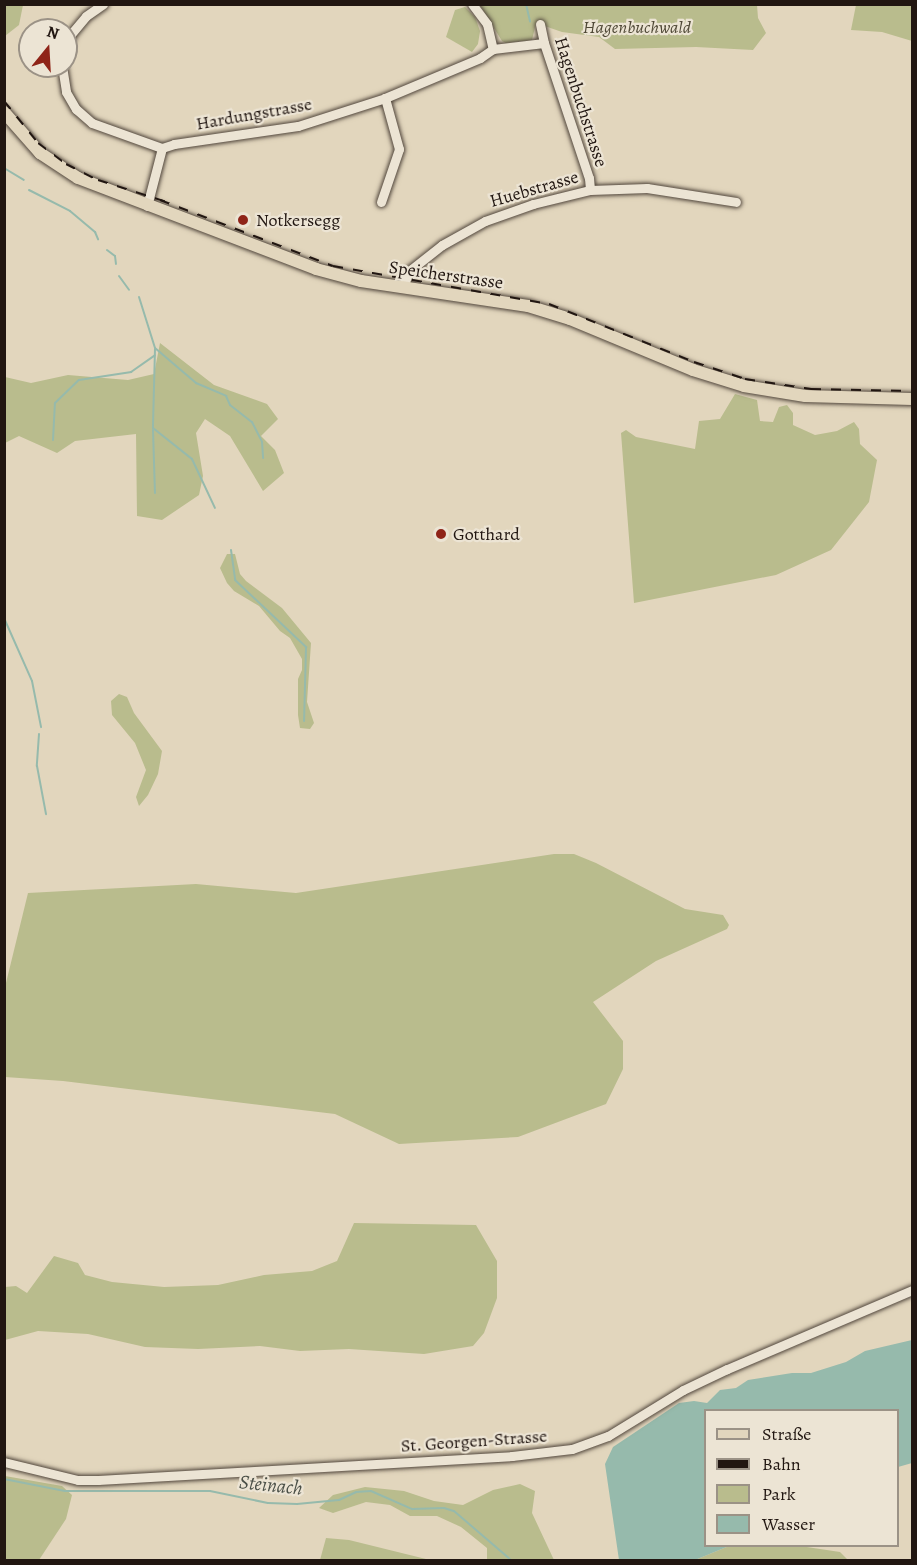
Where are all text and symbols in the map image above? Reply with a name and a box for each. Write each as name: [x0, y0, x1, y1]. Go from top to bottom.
park label: Hagenbuchwald: [583, 16, 691, 38]
north arrow: [18, 18, 78, 78]
text: N: [44, 21, 62, 45]
street label: Hagenbuchstrasse: [550, 34, 612, 170]
street label: Hardungstrasse: [194, 93, 314, 135]
street label: Huebstrasse: [487, 166, 581, 212]
place label: Notkersegg: [256, 209, 340, 231]
marker: Notkersegg: [234, 211, 252, 229]
street label: Speicherstrasse: [387, 256, 505, 294]
place label: Gotthard: [453, 523, 520, 545]
marker: Gotthard: [434, 527, 448, 541]
legend: [704, 1409, 899, 1547]
text: Straße: [762, 1422, 811, 1446]
street label: St. Georgen-Strasse: [400, 1425, 548, 1457]
text: Bahn: [762, 1452, 801, 1476]
water label: Steinach: [238, 1470, 304, 1500]
text: Park: [762, 1482, 796, 1506]
text: Wasser: [762, 1512, 815, 1536]

